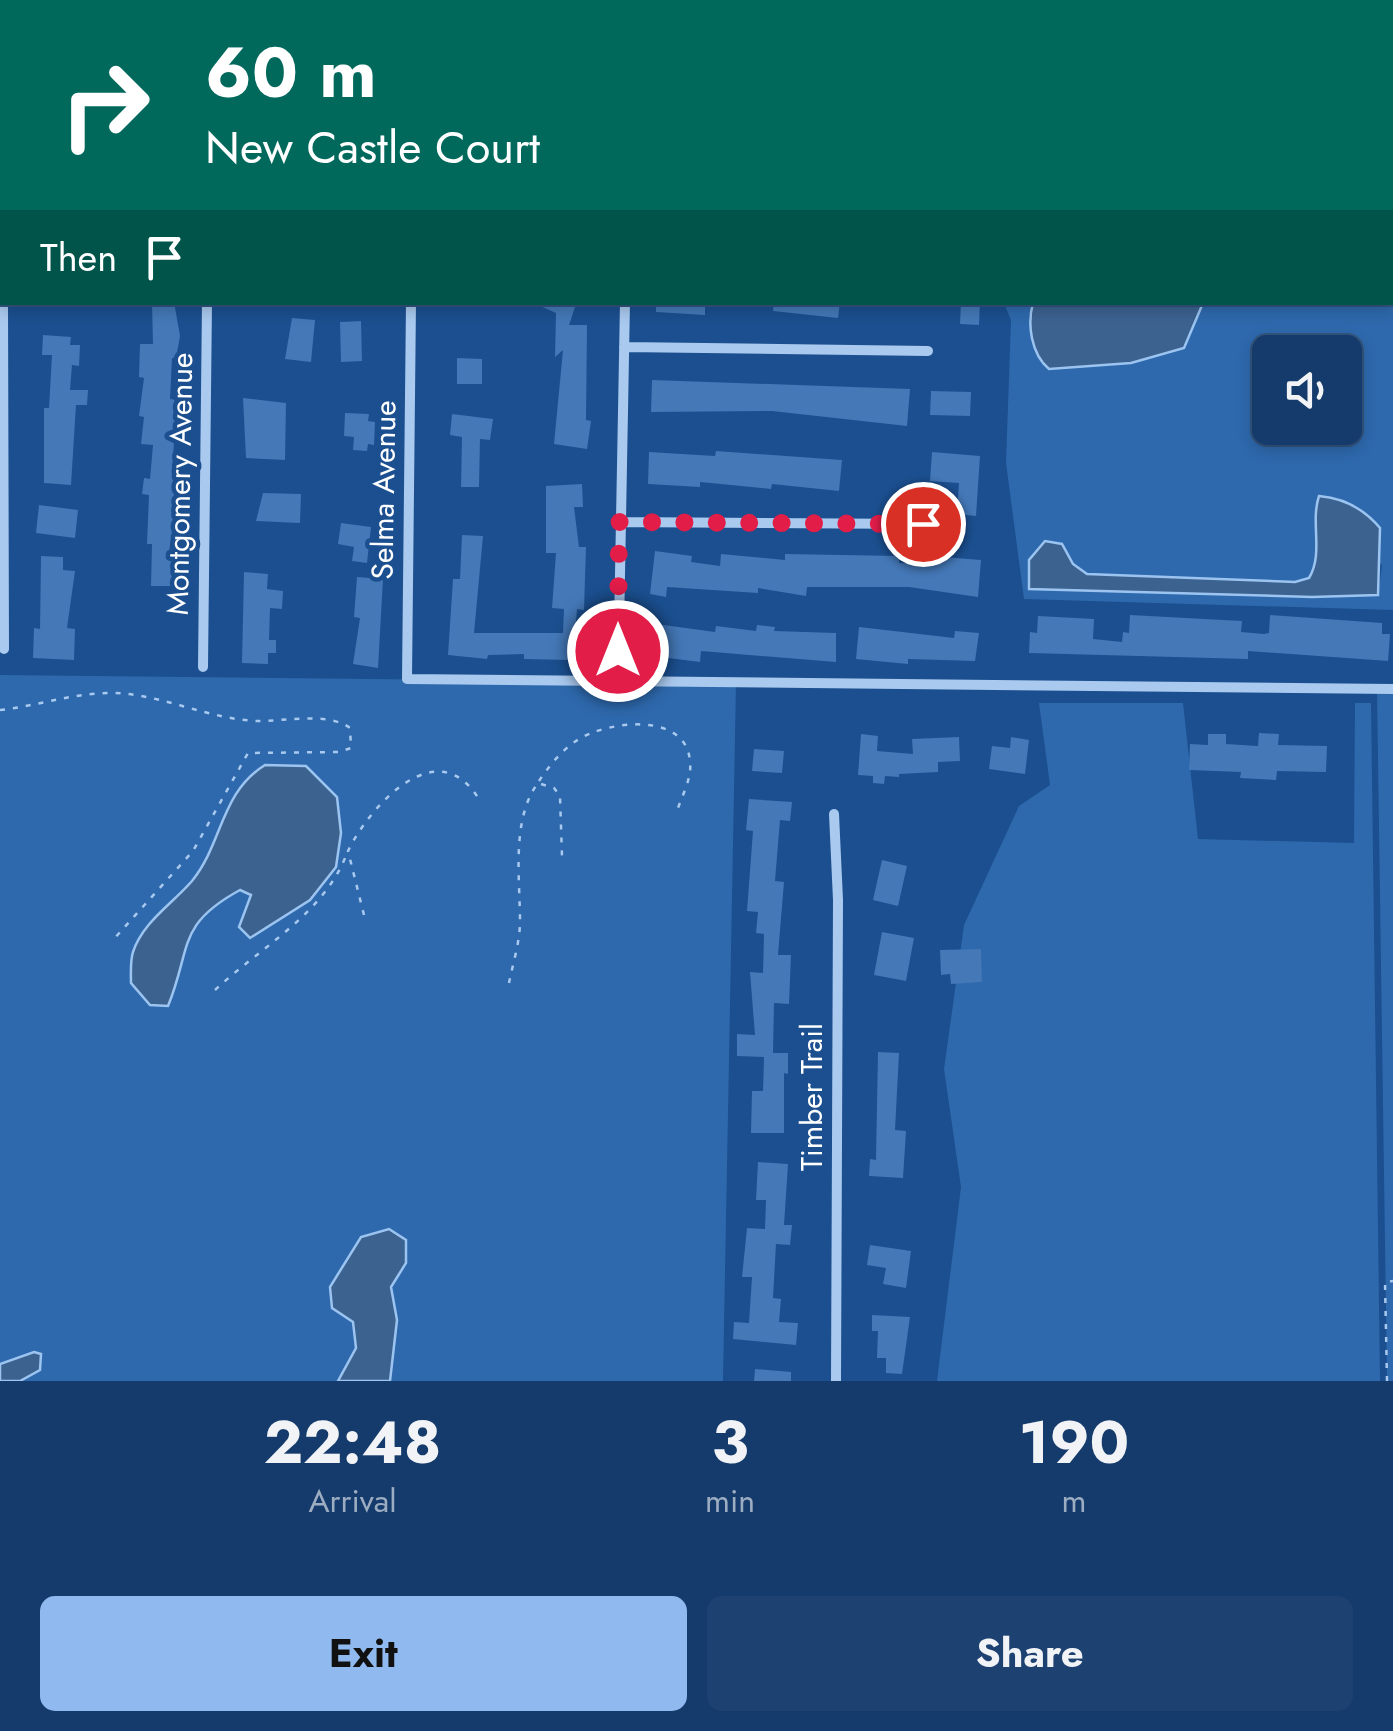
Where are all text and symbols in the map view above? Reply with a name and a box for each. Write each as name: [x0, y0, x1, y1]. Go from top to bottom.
text: 60 m: [205, 22, 377, 123]
icon: right: [40, 40, 170, 170]
text: New Castle Court: [205, 115, 540, 180]
text: Then: [40, 230, 117, 285]
icon: arrive: [137, 230, 192, 285]
map controls: [1252, 335, 1362, 445]
button: sound: [1252, 335, 1362, 445]
street label: Montgomery Avenue: [156, 352, 203, 616]
street label: Selma Avenue: [360, 400, 407, 580]
pin: [881, 482, 966, 567]
icon: arrive: [896, 497, 951, 552]
position arrow: [566, 599, 670, 703]
street label: Timber Trail: [790, 1023, 833, 1171]
text: 22:48: [264, 1399, 441, 1486]
text: 3: [711, 1399, 749, 1486]
text: 190: [1019, 1399, 1129, 1486]
text: Arrival: [308, 1478, 397, 1524]
text: min: [705, 1478, 755, 1524]
text: m: [1062, 1478, 1087, 1524]
button: Exit: [40, 1596, 687, 1711]
button: Share: [707, 1596, 1353, 1711]

